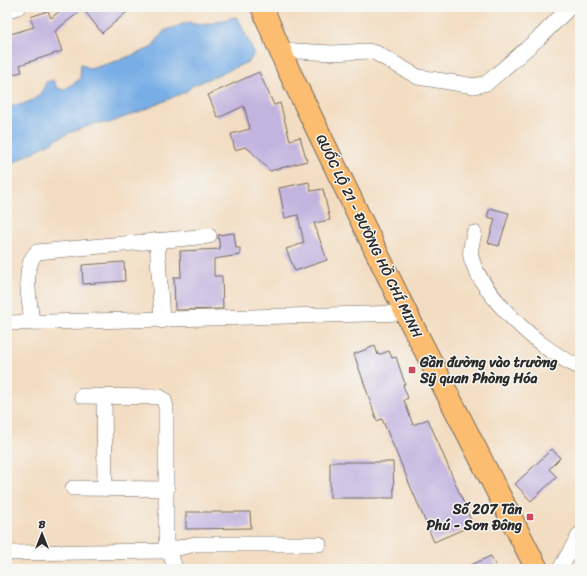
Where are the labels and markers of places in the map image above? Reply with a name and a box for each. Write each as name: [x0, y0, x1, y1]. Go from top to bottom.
place label: Gần đường vào trường Sỹ quan Phòng Hóa: [419, 350, 558, 391]
marker: Gần đường vào trường Sỹ quan Phòng Hóa: [407, 365, 417, 375]
place label: Số 207 Tân Phú - Sơn Đông: [427, 497, 522, 538]
marker: Số 207 Tân Phú - Sơn Đông: [525, 512, 535, 522]

